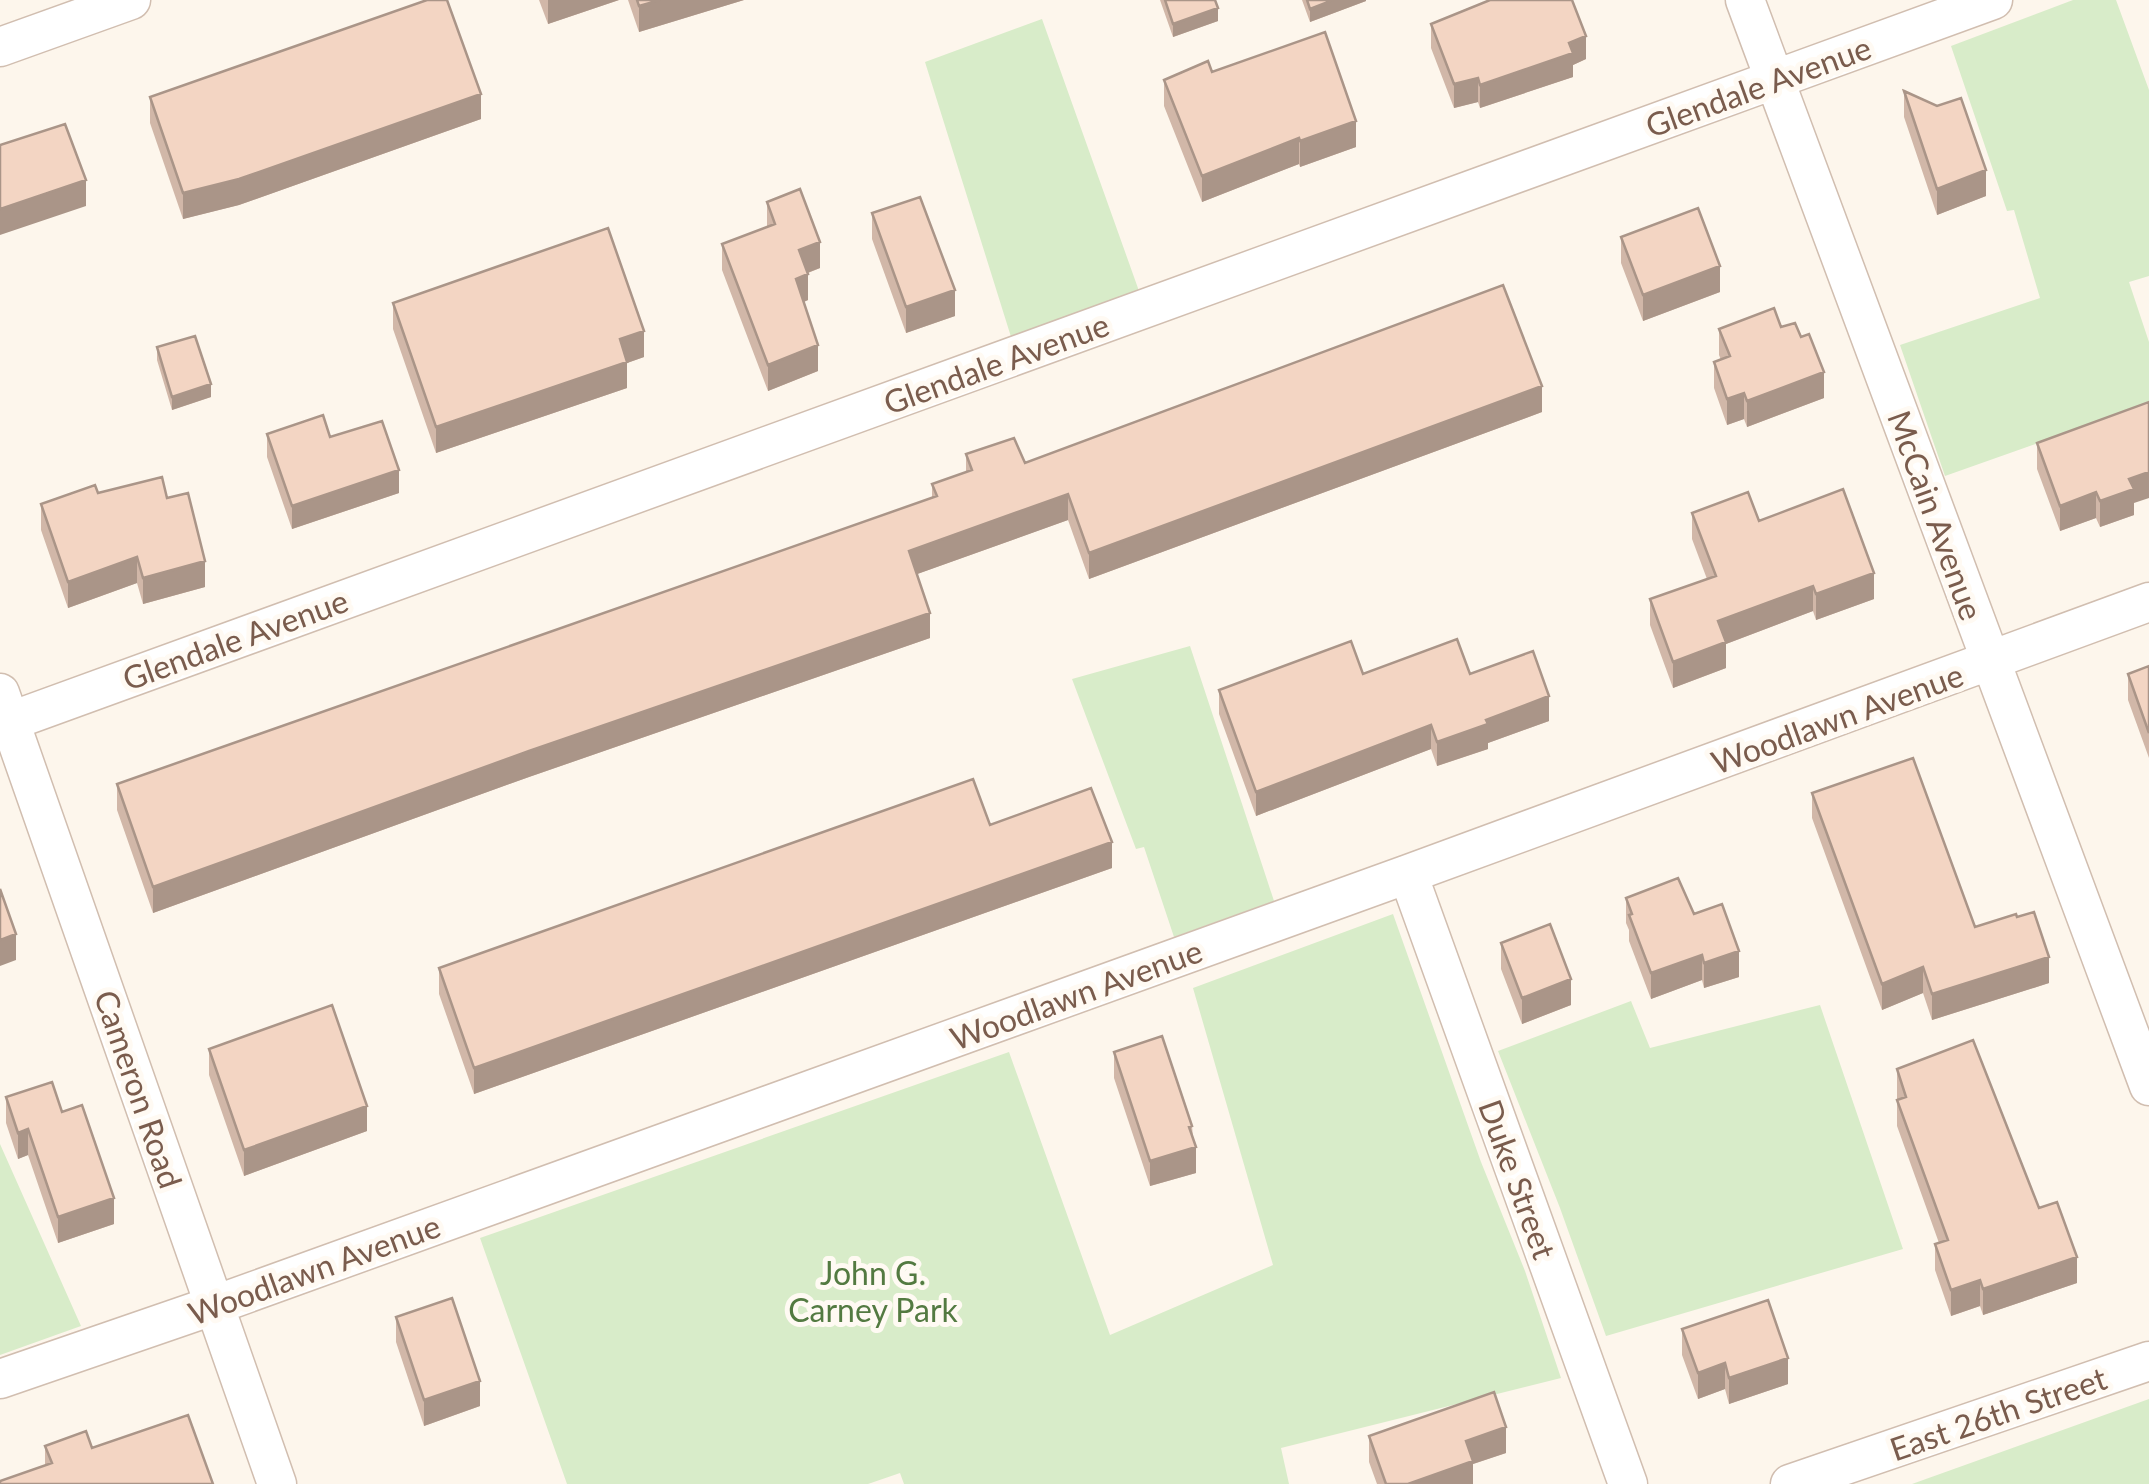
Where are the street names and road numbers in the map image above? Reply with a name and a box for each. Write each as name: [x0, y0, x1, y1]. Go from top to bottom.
street label: Glendale Avenue: [1640, 27, 1876, 145]
street label: Glendale Avenue: [878, 304, 1114, 422]
street label: McCain Avenue: [1880, 405, 1992, 625]
street label: Glendale Avenue: [117, 580, 353, 698]
street label: Woodlawn Avenue: [1706, 654, 1968, 782]
street label: Woodlawn Avenue: [945, 930, 1207, 1058]
street label: Cameron Road: [87, 985, 191, 1193]
street label: Duke Street: [1471, 1094, 1565, 1264]
street label: Woodlawn Avenue: [183, 1205, 445, 1333]
street label: East 26th Street: [1885, 1358, 2112, 1468]

